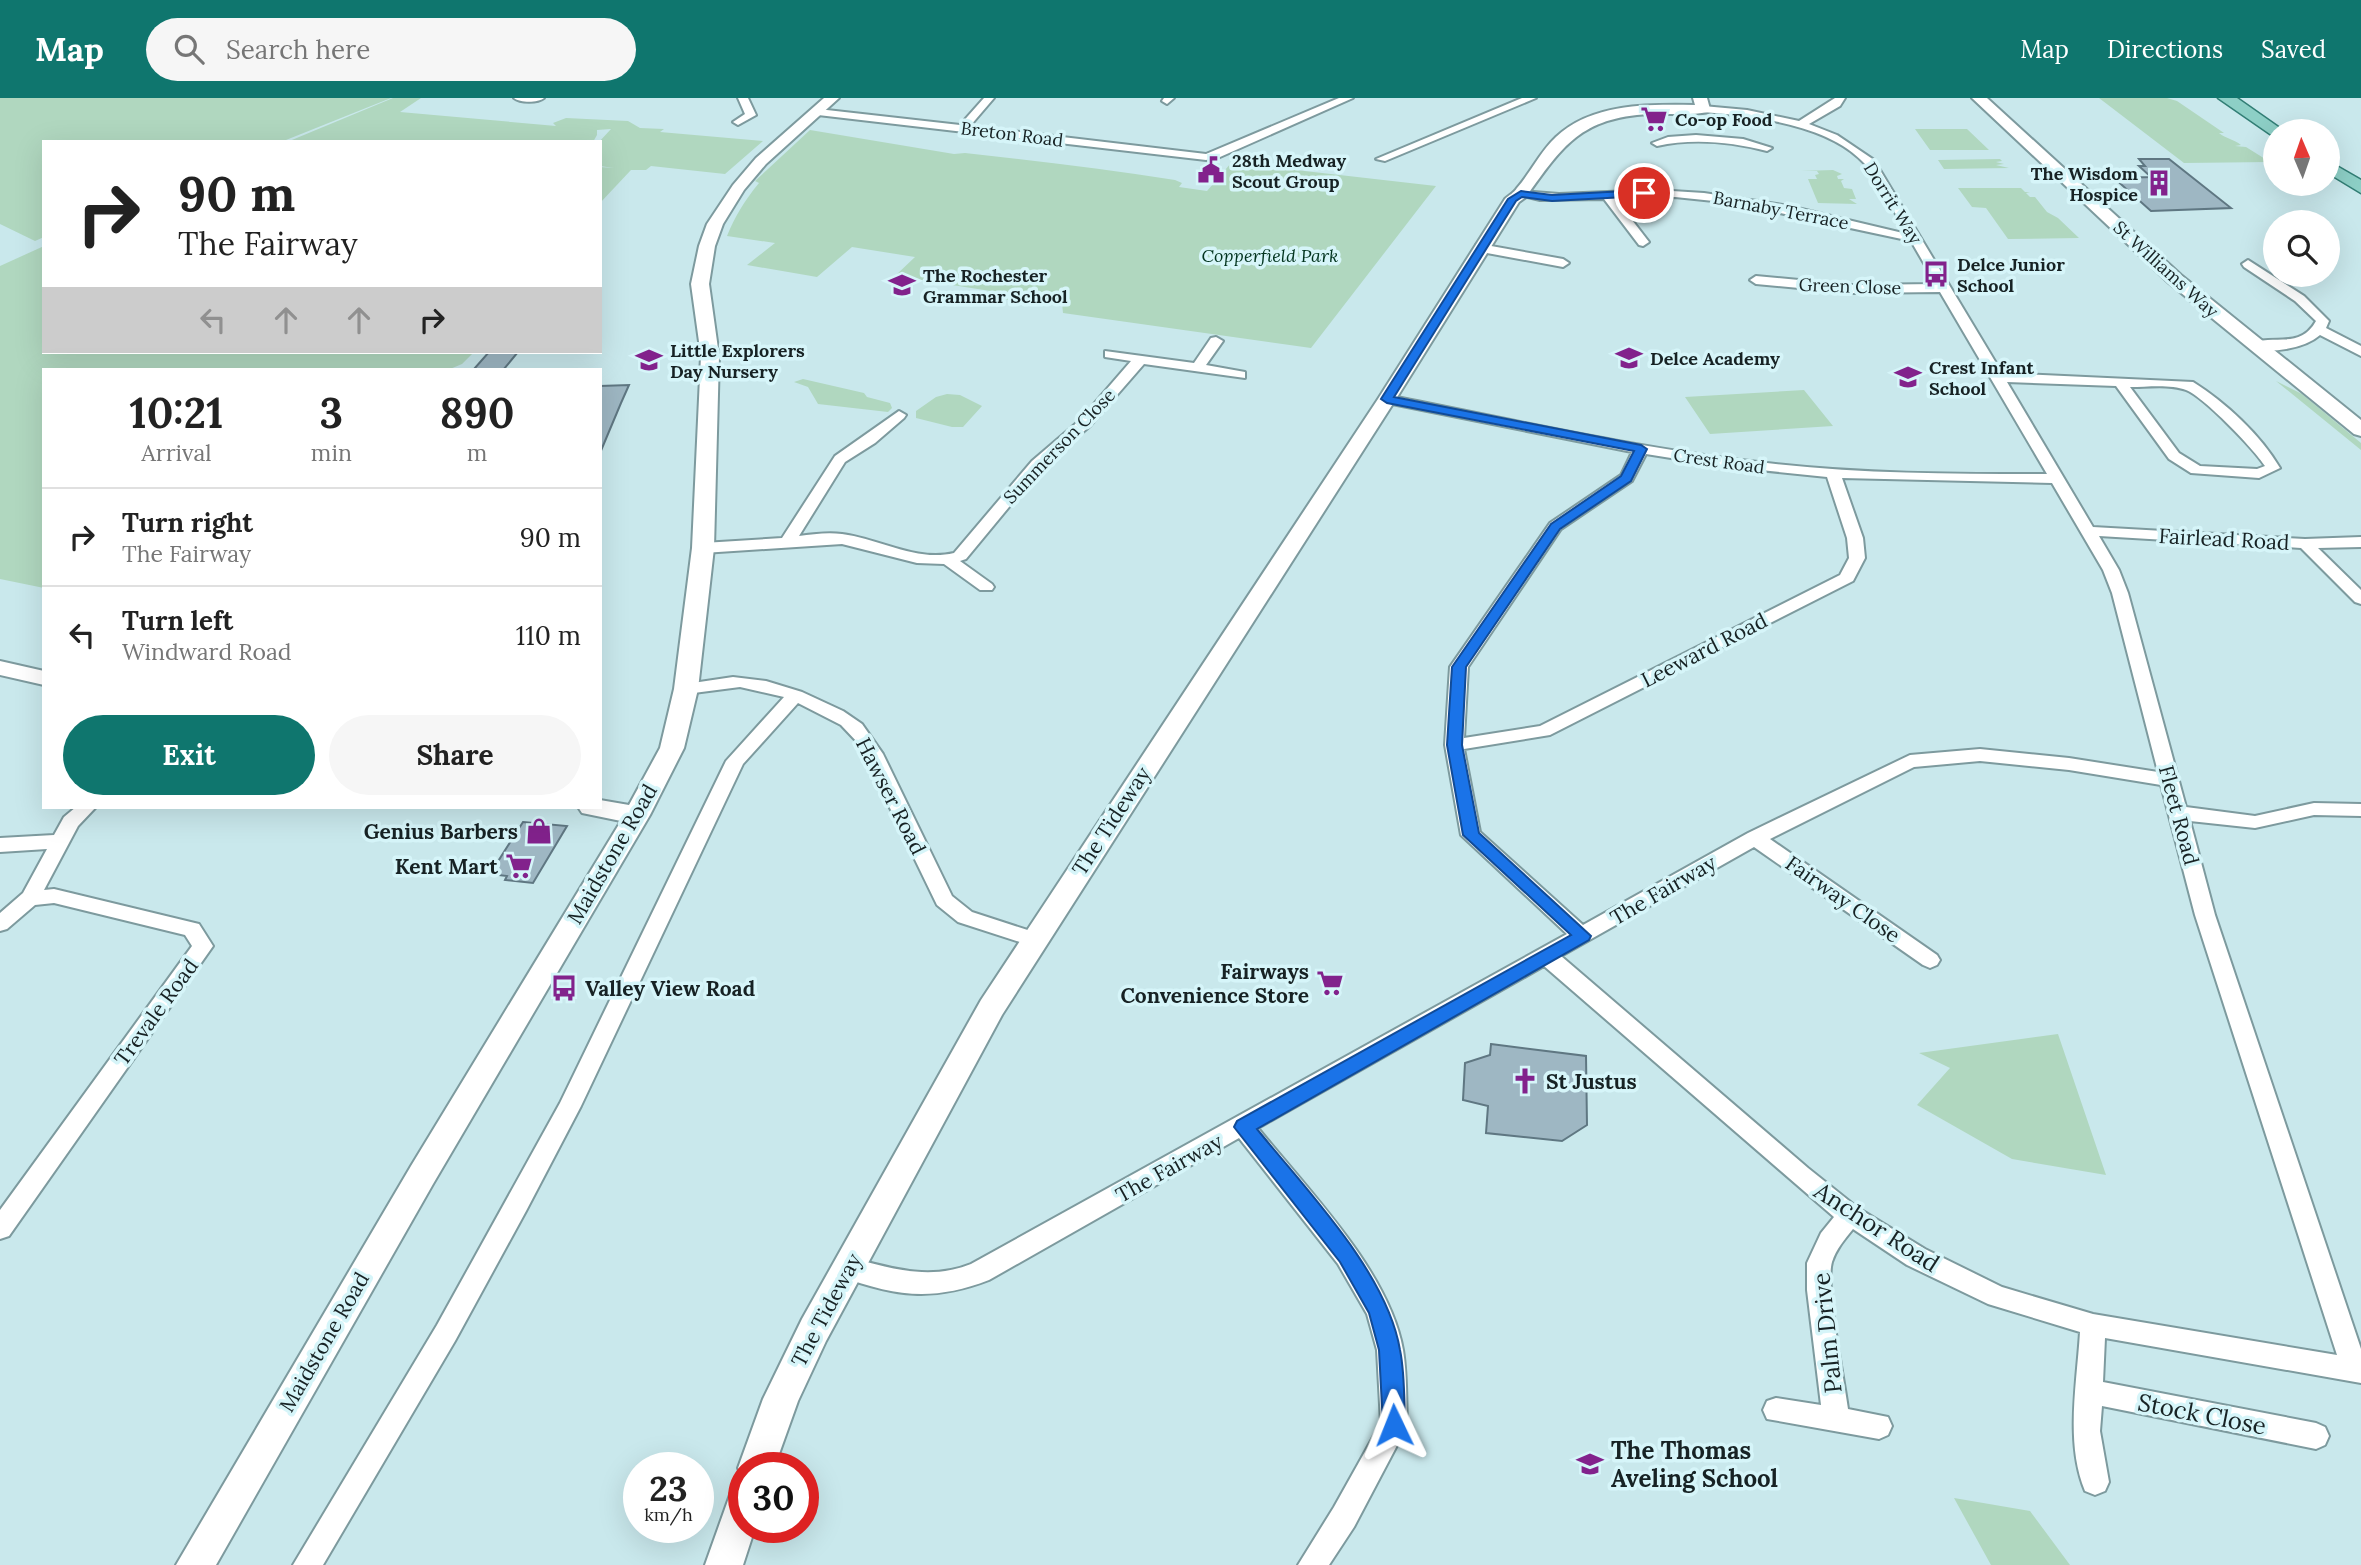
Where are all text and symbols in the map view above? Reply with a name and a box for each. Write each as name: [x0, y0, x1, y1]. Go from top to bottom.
search box: [146, 18, 636, 81]
text: Map: [35, 28, 104, 70]
icon: search: [170, 30, 208, 68]
text: Search here: [226, 33, 370, 66]
text: Map: [2020, 34, 2069, 65]
text: Directions: [2107, 34, 2223, 65]
text: Saved: [2261, 34, 2326, 65]
supermarket icon: Co-op Food: [1639, 104, 1669, 134]
place label: Co-op Food: [1675, 108, 1773, 131]
street label: Breton Road: [959, 116, 1065, 152]
north arrow: [2263, 119, 2340, 196]
map controls: [2263, 119, 2340, 287]
place label: 28th Medway Scout Group: [1232, 149, 1346, 193]
public building icon: 28th Medway Scout Group: [1196, 155, 1226, 185]
street label: Dorrit Way: [1859, 158, 1927, 249]
text: 90 m: [178, 162, 295, 224]
place label: The Wisdom Hospice: [2031, 162, 2138, 206]
pin: [1614, 163, 1674, 223]
icon: right: [63, 168, 154, 259]
building icon: The Wisdom Hospice: [2144, 168, 2174, 198]
icon: arrive: [1625, 174, 1663, 212]
street label: Barnaby Terrace: [1711, 186, 1851, 234]
button: search: [2263, 210, 2340, 287]
street label: St Williams Way: [2109, 216, 2224, 323]
text: The Fairway: [178, 223, 358, 264]
park label: Copperfield Park: [1202, 244, 1338, 267]
place label: Delce Junior School: [1957, 253, 2065, 297]
bus stop icon: Delce Junior School: [1921, 259, 1951, 289]
place label: The Rochester Grammar School: [923, 264, 1068, 308]
school or university icon: The Rochester Grammar School: [887, 270, 917, 300]
street label: Green Close: [1798, 273, 1902, 299]
icon: left: [194, 301, 232, 339]
icon: ahead: [267, 301, 305, 339]
icon: ahead: [340, 301, 378, 339]
icon: right: [413, 301, 451, 339]
place label: Little Explorers Day Nursery: [670, 339, 805, 383]
school or university icon: Delce Academy: [1614, 343, 1644, 373]
school or university icon: Little Explorers Day Nursery: [634, 345, 664, 375]
place label: Delce Academy: [1650, 347, 1780, 370]
place label: Crest Infant School: [1929, 356, 2035, 400]
school or university icon: Crest Infant School: [1893, 362, 1923, 392]
street label: Summerson Close: [998, 383, 1120, 508]
text: 10:21: [130, 386, 223, 440]
text: 3: [320, 386, 343, 440]
text: 890: [439, 386, 514, 440]
text: Arrival: [141, 438, 212, 467]
text: min: [311, 438, 352, 467]
text: m: [467, 438, 487, 467]
street label: Crest Road: [1672, 443, 1766, 479]
text: Turn right: [122, 506, 253, 539]
icon: right: [63, 518, 101, 556]
text: 90 m: [520, 521, 581, 554]
street label: Fairlead Road: [2158, 522, 2290, 556]
text: The Fairway: [122, 539, 251, 568]
text: Turn left: [122, 604, 233, 637]
street label: Leeward Road: [1636, 607, 1772, 693]
icon: left: [63, 616, 101, 654]
text: 110 m: [516, 619, 581, 652]
text: Windward Road: [122, 637, 292, 666]
button: Exit: [63, 715, 315, 795]
button: Share: [329, 715, 581, 795]
street label: Hawser Road: [850, 733, 932, 859]
street label: The Tideway: [1066, 761, 1156, 881]
street label: Fleet Road: [2153, 762, 2205, 868]
street label: Maidstone Road: [561, 779, 663, 929]
shop icon: Genius Barbers: [524, 816, 554, 846]
place label: Genius Barbers: [364, 818, 518, 845]
street label: The Fairway: [1605, 849, 1721, 931]
street label: Fairway Close: [1780, 849, 1906, 949]
supermarket icon: Kent Mart: [504, 851, 534, 881]
place label: Kent Mart: [395, 853, 498, 880]
street label: Trevale Road: [108, 953, 204, 1071]
place label: Fairways Convenience Store: [1120, 958, 1309, 1009]
supermarket icon: Fairways Convenience Store: [1315, 968, 1345, 998]
bus stop icon: Valley View Road: [549, 973, 579, 1003]
place label: Valley View Road: [585, 975, 755, 1002]
church icon: St Justus: [1510, 1066, 1540, 1096]
place label: St Justus: [1546, 1068, 1637, 1095]
street label: The Fairway: [1111, 1128, 1227, 1208]
street label: Anchor Road: [1808, 1174, 1945, 1279]
street label: The Tideway: [785, 1249, 867, 1371]
street label: Maidstone Road: [273, 1267, 375, 1417]
street label: Palm Drive: [1805, 1271, 1849, 1395]
street label: Stock Close: [2135, 1386, 2269, 1442]
position arrow: [1357, 1388, 1431, 1462]
place label: The Thomas Aveling School: [1611, 1435, 1778, 1494]
school or university icon: The Thomas Aveling School: [1575, 1449, 1605, 1479]
speed limit sign: 30: [728, 1452, 819, 1543]
text: 23: [649, 1466, 688, 1511]
text: km/h: [644, 1503, 693, 1526]

